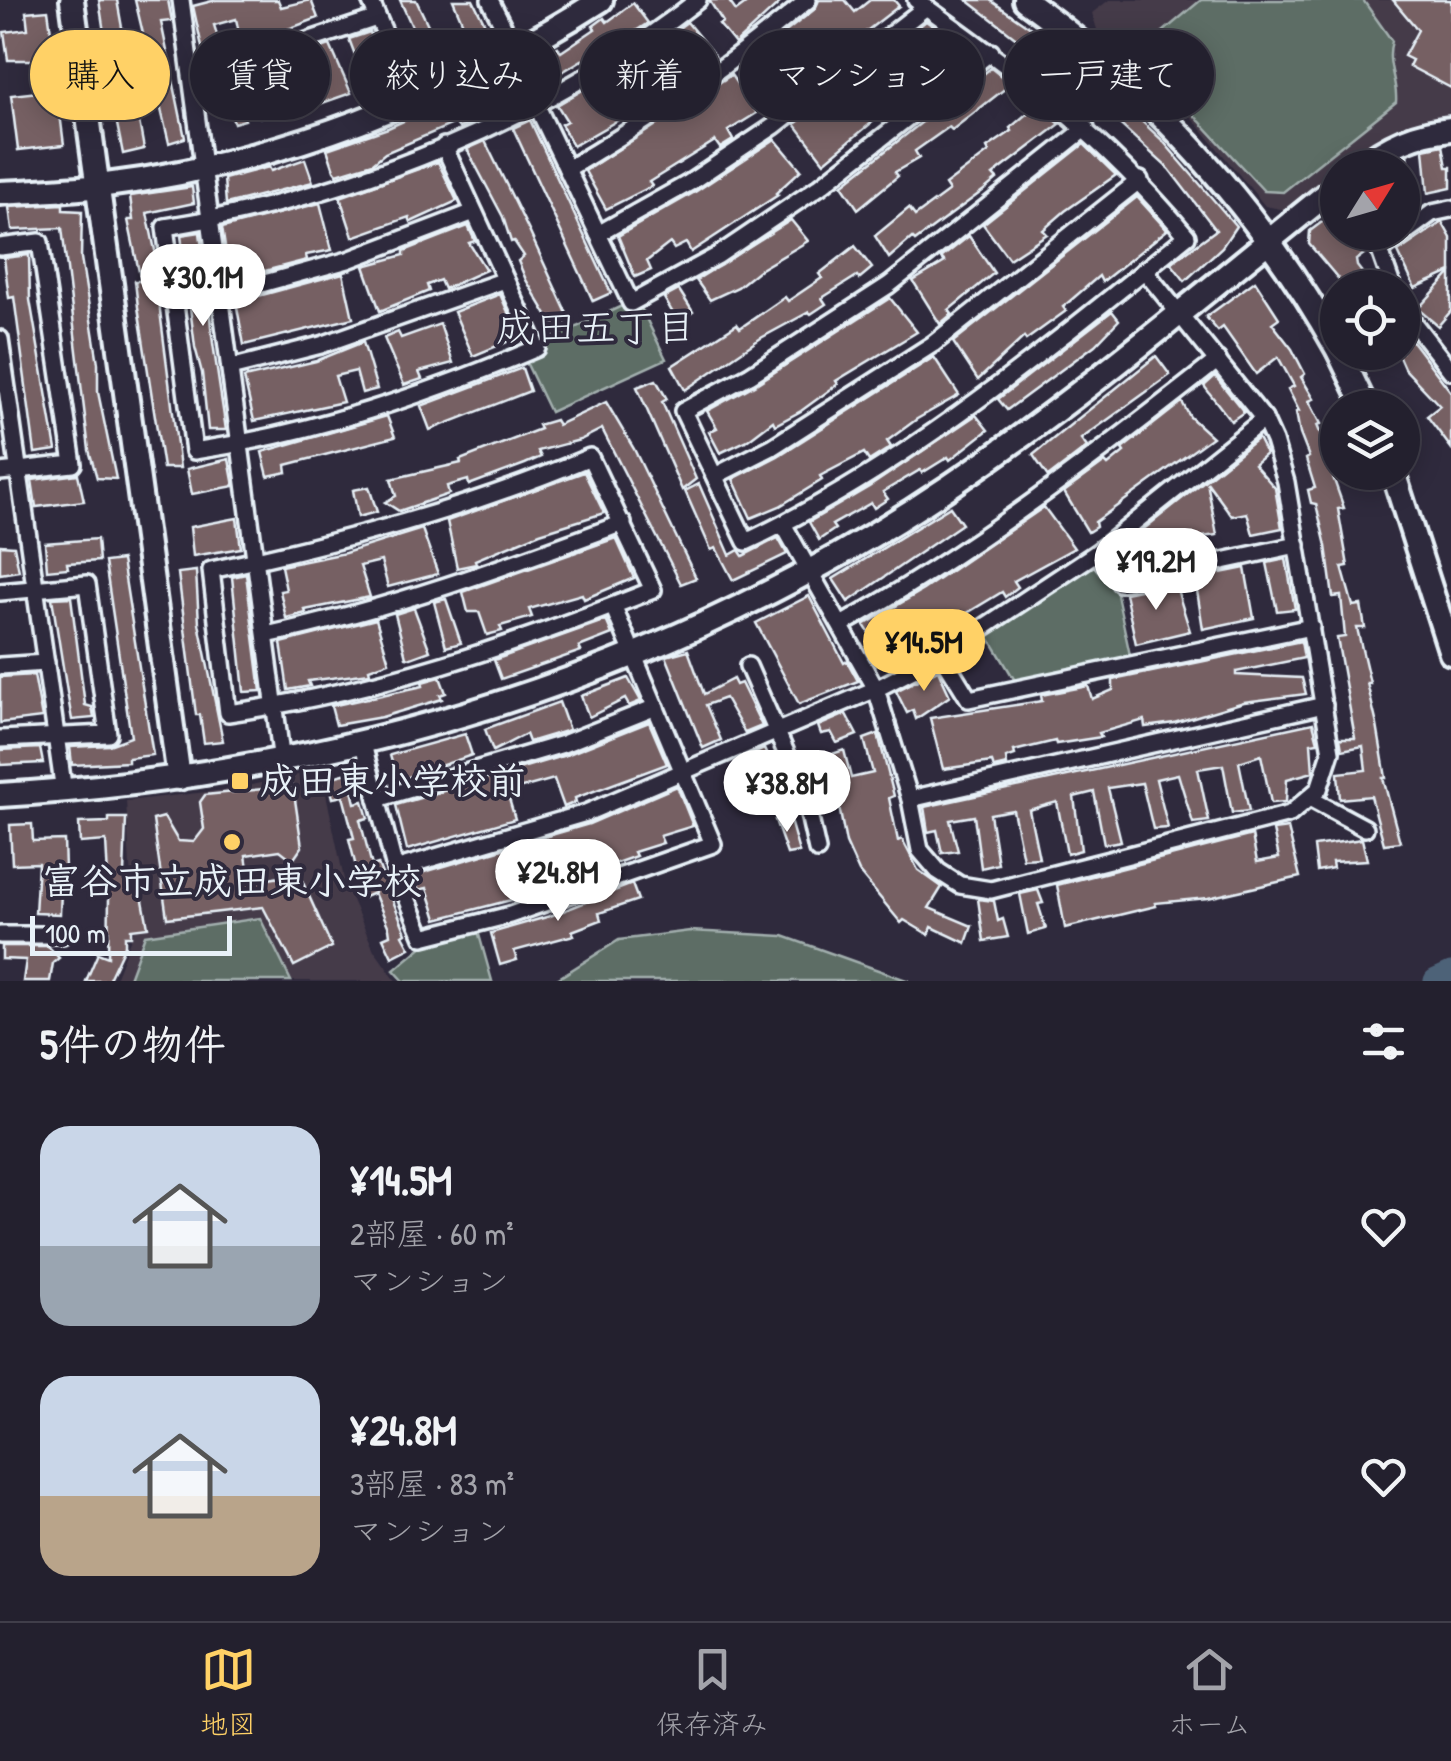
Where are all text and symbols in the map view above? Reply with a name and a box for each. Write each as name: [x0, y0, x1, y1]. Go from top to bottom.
chip: 購入: [30, 30, 170, 120]
chip: 賃貸: [190, 30, 330, 120]
chip: 絞り込み: [350, 30, 560, 120]
chip: 新着: [580, 30, 720, 120]
chip: マンション: [740, 30, 984, 120]
chip: 一戸建て: [1004, 30, 1214, 120]
north arrow: [1320, 150, 1420, 250]
map controls: [1320, 150, 1420, 490]
pin: ¥30.1M: [122, 244, 284, 329]
text: ¥30.1M: [162, 255, 244, 298]
button: locate: [1320, 270, 1420, 370]
district label: 成田五丁目: [496, 299, 696, 353]
button: layers: [1320, 390, 1420, 490]
pin: ¥19.2M: [1075, 528, 1237, 613]
text: ¥19.2M: [1116, 539, 1196, 582]
pin: ¥14.5M: [843, 609, 1005, 694]
text: ¥14.5M: [885, 620, 963, 663]
pin: ¥38.8M: [706, 750, 868, 835]
place label: 成田東小学校前: [260, 754, 526, 806]
text: ¥38.8M: [746, 761, 828, 804]
marker: 成田東小学校前: [229, 770, 251, 792]
marker: 富谷市立成田東小学校: [221, 831, 243, 853]
pin: ¥24.8M: [477, 839, 639, 924]
text: ¥24.8M: [517, 850, 599, 893]
place label: 富谷市立成田東小学校: [42, 854, 422, 906]
scale bar: [30, 911, 232, 956]
text: 100 m: [45, 914, 106, 952]
icon: filters: [1356, 1014, 1411, 1069]
text: 5件の物件: [40, 1015, 226, 1072]
text: ¥14.5M: [350, 1151, 452, 1208]
icon: home: [120, 1166, 240, 1286]
icon: heart: [1356, 1199, 1411, 1254]
text: 2部屋 · 60 m²: [350, 1212, 514, 1255]
text: マンション: [350, 1259, 509, 1302]
text: ¥24.8M: [350, 1401, 457, 1458]
icon: home: [120, 1416, 240, 1536]
icon: heart: [1356, 1449, 1411, 1504]
text: 3部屋 · 83 m²: [350, 1462, 514, 1505]
text: マンション: [350, 1509, 509, 1552]
tab: 地図: [200, 1642, 256, 1743]
tab: 保存済み: [656, 1642, 768, 1743]
tab: ホーム: [1168, 1642, 1251, 1743]

